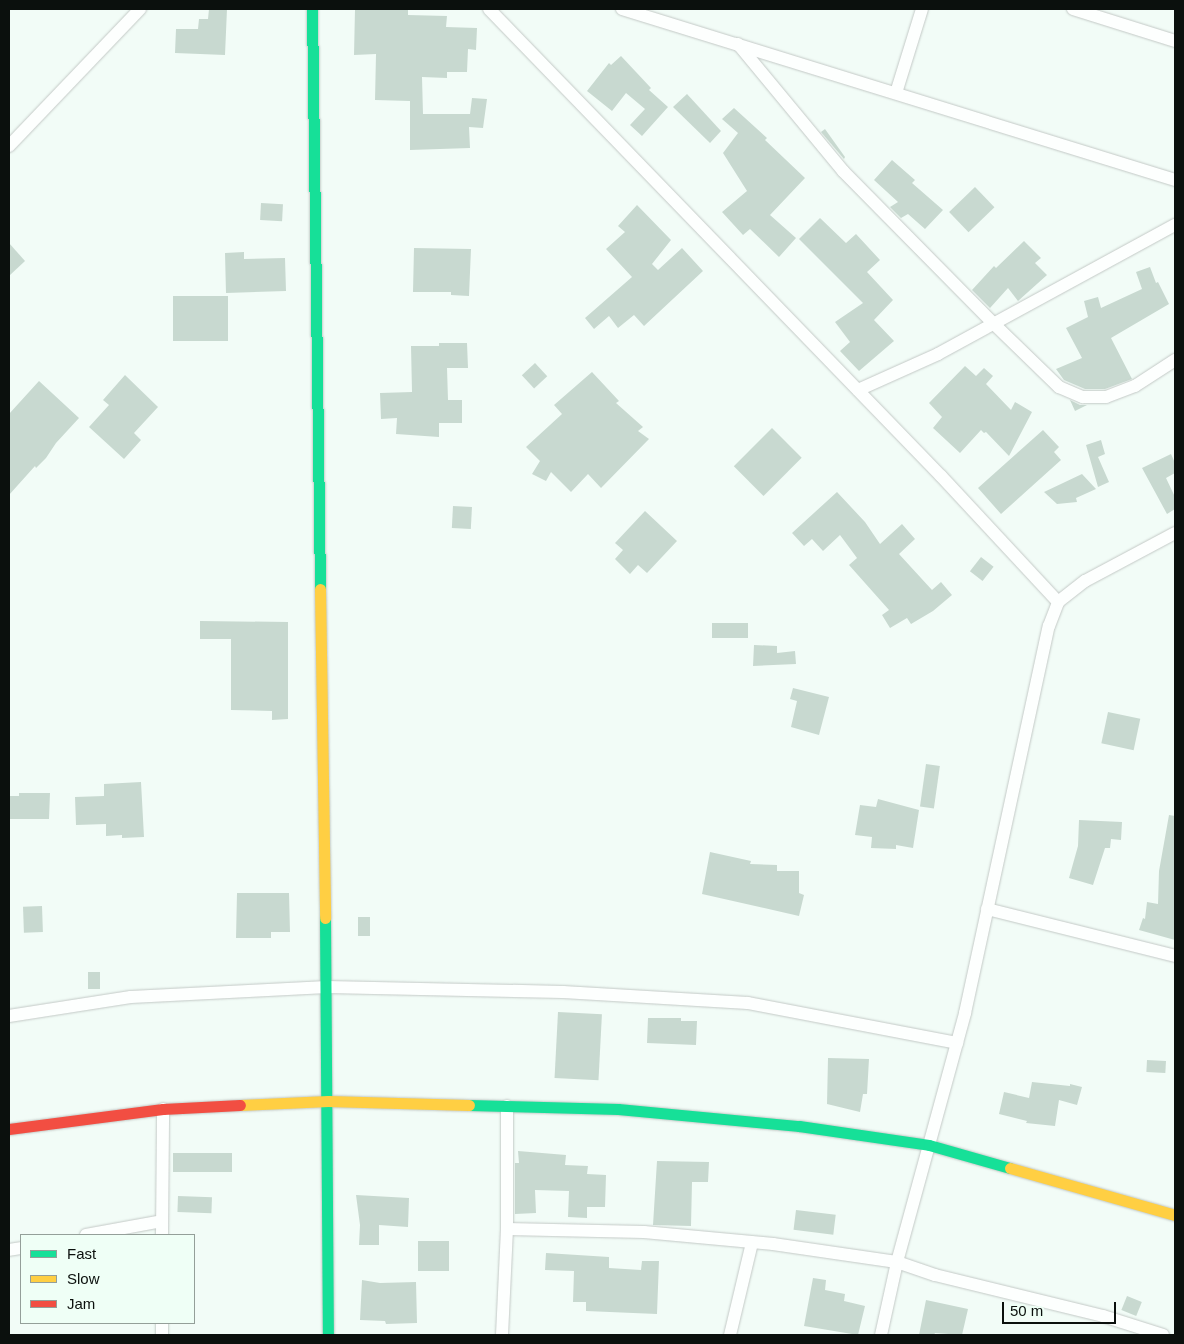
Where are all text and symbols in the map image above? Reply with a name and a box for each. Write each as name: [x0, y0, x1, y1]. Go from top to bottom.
legend: [20, 1234, 195, 1324]
text: Fast: [67, 1245, 96, 1262]
text: Slow: [67, 1270, 100, 1287]
scale bar: [1004, 1292, 1118, 1324]
text: Jam: [67, 1295, 95, 1312]
text: 50 m: [1010, 1302, 1043, 1319]

